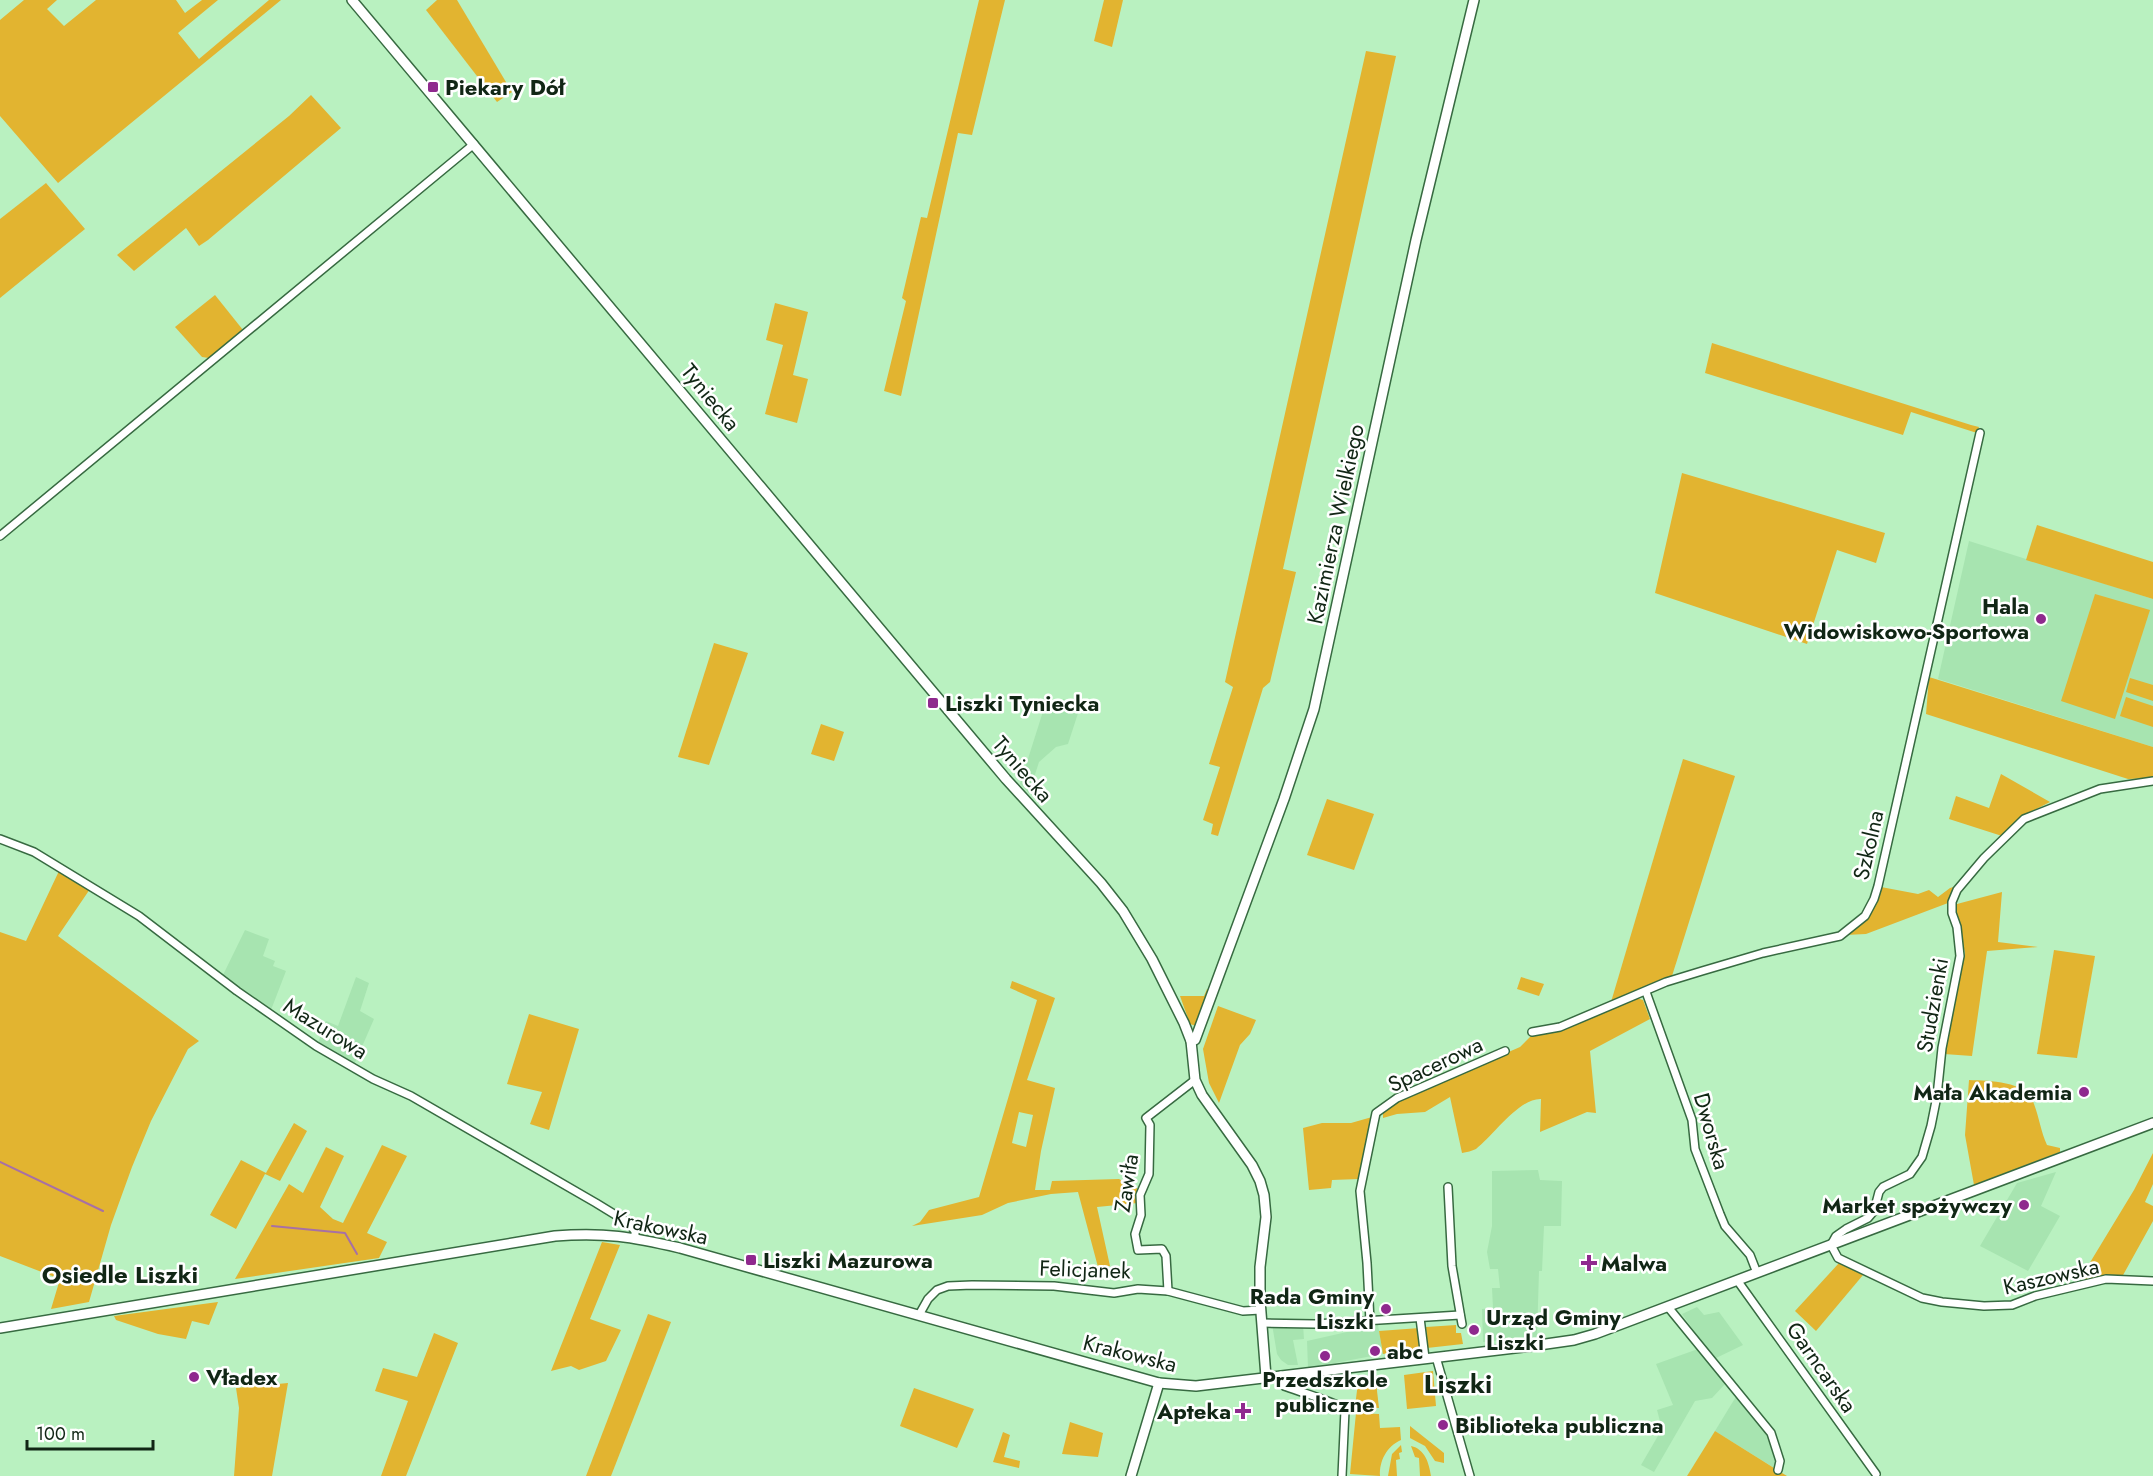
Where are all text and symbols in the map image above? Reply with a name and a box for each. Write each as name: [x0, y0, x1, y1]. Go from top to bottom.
place label: Piekary Dół: [445, 71, 567, 103]
marker: Piekary Dół: [426, 80, 440, 94]
street label: Tyniecka: [674, 356, 748, 438]
street label: Kazimierza Wielkiego: [1298, 421, 1372, 627]
place label: Hala Widowiskowo-Sportowa: [1784, 590, 2029, 647]
marker: Hala Widowiskowo-Sportowa: [2034, 612, 2048, 626]
place label: Liszki Tyniecka: [945, 687, 1099, 719]
marker: Liszki Tyniecka: [926, 696, 940, 710]
street label: Tyniecka: [985, 729, 1061, 809]
street label: Szkolna: [1844, 807, 1892, 883]
street label: Studzienki: [1908, 955, 1956, 1055]
street label: Mazurowa: [278, 989, 374, 1067]
street label: Spacerowa: [1382, 1028, 1488, 1100]
place label: Mała Akademia: [1913, 1076, 2072, 1108]
marker: Mała Akademia: [2077, 1085, 2091, 1099]
street label: Dworska: [1686, 1089, 1738, 1173]
street label: Zawiła: [1106, 1151, 1146, 1215]
place label: Market spożywczy: [1822, 1189, 2013, 1221]
marker: Market spożywczy: [2017, 1198, 2031, 1212]
street label: Krakowska: [611, 1201, 711, 1253]
place label: Liszki Mazurowa: [763, 1244, 933, 1276]
place label: Malwa: [1601, 1247, 1667, 1279]
street label: Kaszowska: [2000, 1249, 2102, 1303]
street label: Felicjanek: [1039, 1251, 1132, 1287]
marker: Liszki Mazurowa: [744, 1253, 758, 1267]
marker: Malwa: [1582, 1256, 1596, 1270]
district label: Osiedle Liszki: [42, 1257, 198, 1292]
place label: Rada Gminy Liszki: [1250, 1280, 1375, 1337]
place label: Urząd Gminy Liszki: [1486, 1301, 1621, 1358]
marker: Rada Gminy Liszki: [1379, 1302, 1393, 1316]
street label: Garncarska: [1779, 1315, 1865, 1419]
marker: Urząd Gminy Liszki: [1467, 1323, 1481, 1337]
street label: Krakowska: [1080, 1326, 1180, 1380]
place label: abc: [1387, 1335, 1423, 1367]
marker: abc: [1368, 1344, 1382, 1358]
marker: Przedszkole publiczne: [1318, 1349, 1332, 1363]
place label: Vładex: [205, 1361, 278, 1393]
place label: Przedszkole publiczne: [1262, 1363, 1388, 1420]
district label: Liszki: [1424, 1365, 1492, 1403]
marker: Vładex: [187, 1370, 201, 1384]
place label: Apteka: [1156, 1395, 1231, 1427]
marker: Apteka: [1236, 1404, 1250, 1418]
place label: Biblioteka publiczna: [1455, 1409, 1664, 1441]
scale bar: [27, 1413, 153, 1451]
marker: Biblioteka publiczna: [1436, 1418, 1450, 1432]
text: 100 m: [36, 1421, 85, 1447]

